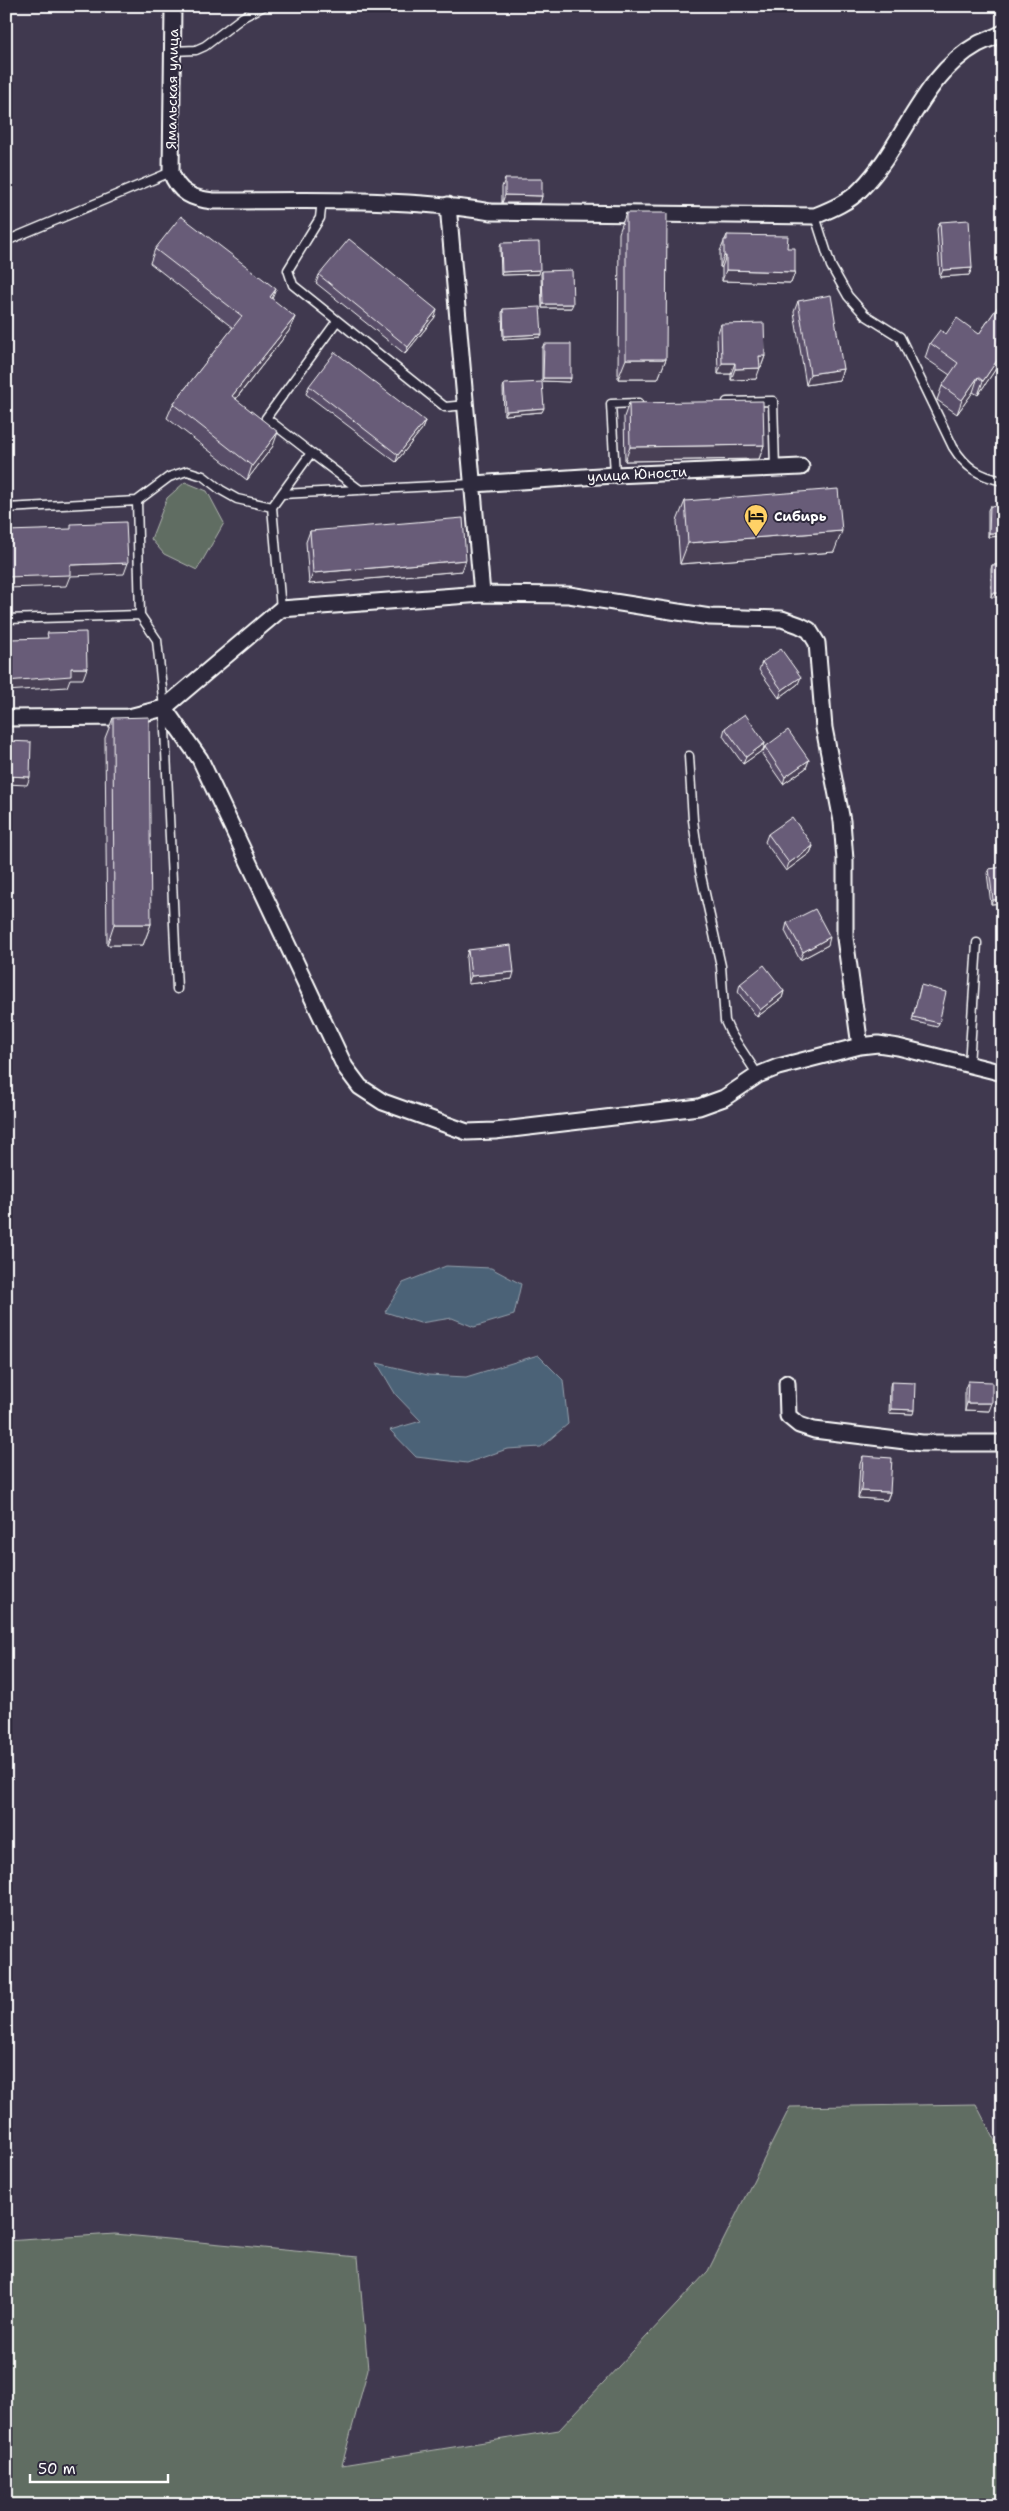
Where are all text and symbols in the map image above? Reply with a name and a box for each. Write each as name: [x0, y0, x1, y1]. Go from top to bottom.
street label: Ямальская улица: [162, 28, 182, 149]
street label: улица Юности: [587, 462, 687, 486]
hotel icon: Сибирь: [743, 503, 769, 537]
place label: Сибирь: [774, 507, 827, 525]
scale bar: [30, 2451, 168, 2483]
text: 50 m: [38, 2459, 76, 2479]

